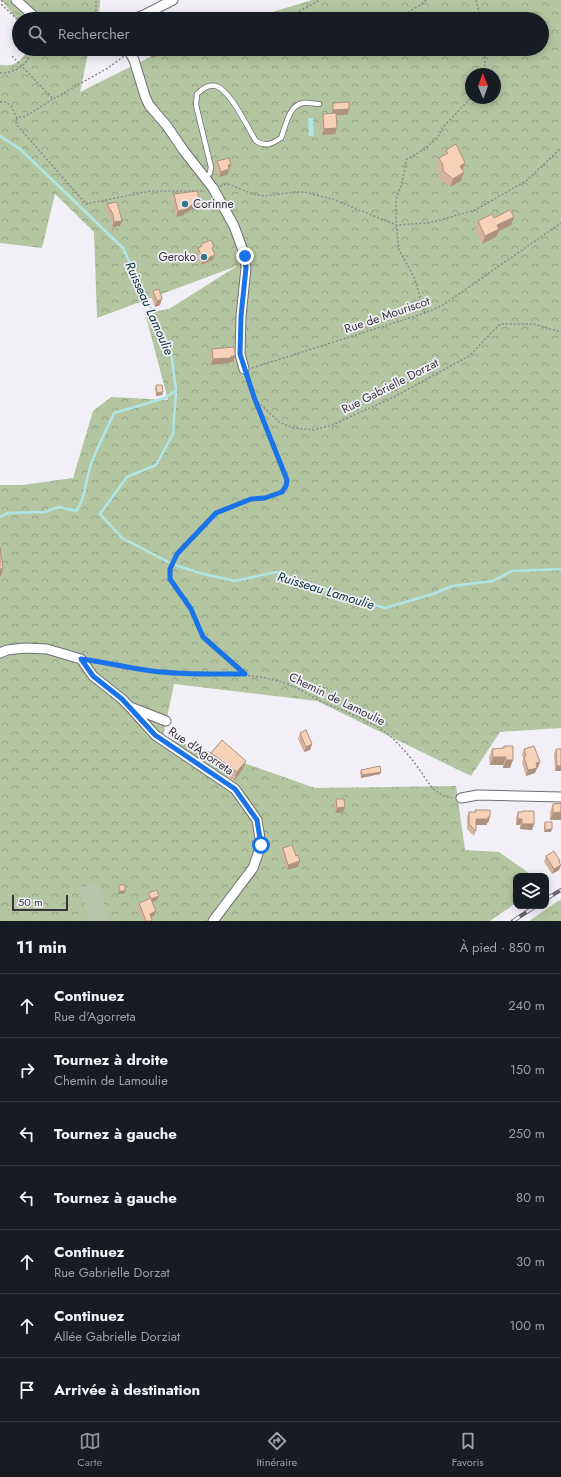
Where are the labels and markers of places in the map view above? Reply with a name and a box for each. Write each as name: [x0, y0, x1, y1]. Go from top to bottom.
place label: Corinne: [193, 195, 234, 213]
marker: Corinne: [180, 199, 190, 209]
place label: Geroko: [158, 248, 196, 266]
marker: Geroko: [199, 252, 209, 262]

